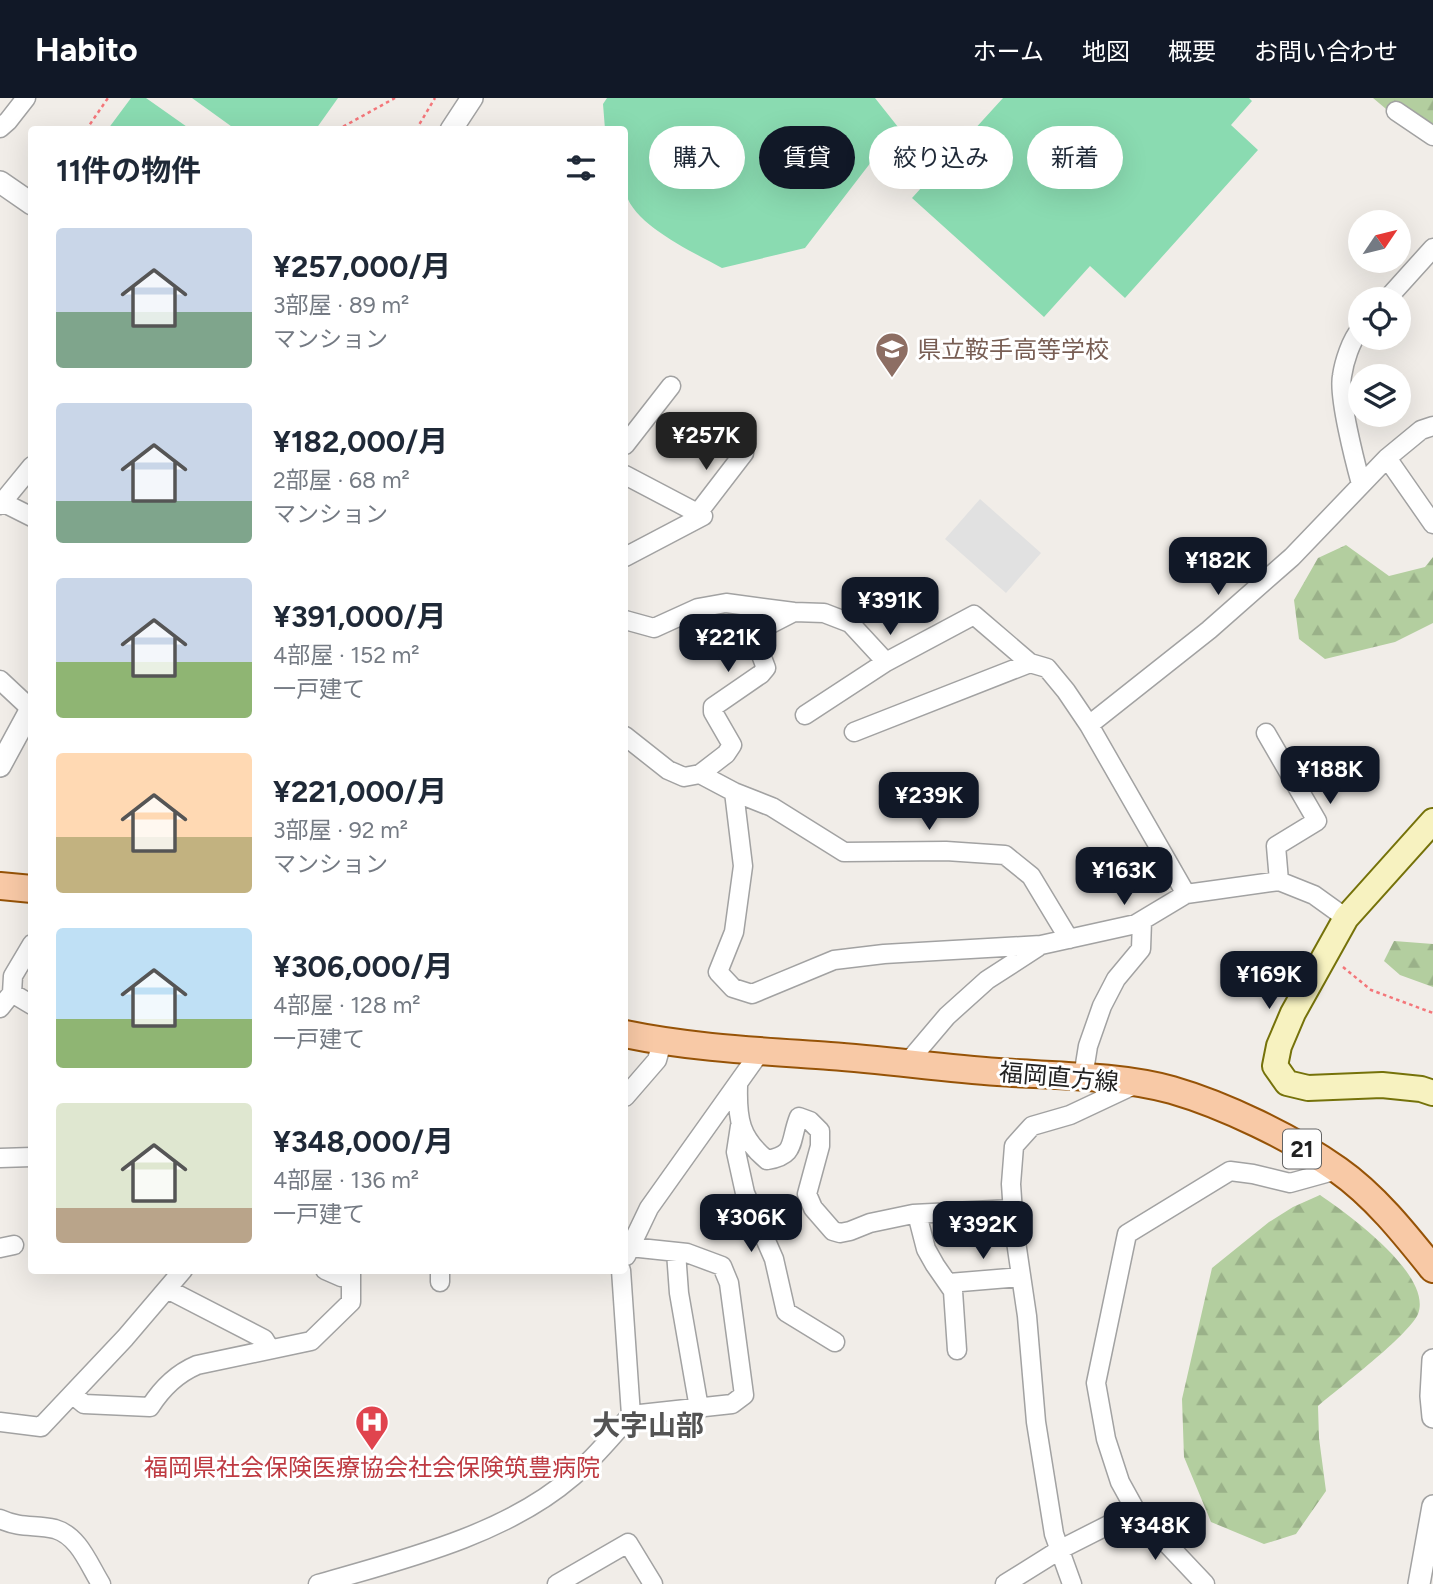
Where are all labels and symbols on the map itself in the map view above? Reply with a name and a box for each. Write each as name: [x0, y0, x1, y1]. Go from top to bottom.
north arrow: [1348, 210, 1410, 273]
school or university icon: 県立鞍手高等学校: [873, 330, 911, 379]
place label: 県立鞍手高等学校: [917, 335, 1109, 364]
pin: ¥257K: [657, 412, 755, 472]
pin: ¥182K: [1169, 538, 1267, 597]
pin: ¥391K: [841, 578, 939, 637]
pin: ¥221K: [679, 614, 777, 674]
pin: ¥188K: [1281, 746, 1379, 806]
pin: ¥239K: [880, 772, 978, 832]
pin: ¥163K: [1075, 848, 1173, 907]
pin: ¥169K: [1220, 951, 1318, 1011]
street label: 福岡直方線: [998, 1057, 1120, 1097]
road number: 21: [1283, 1130, 1321, 1168]
pin: ¥306K: [702, 1194, 800, 1254]
pin: ¥392K: [934, 1202, 1032, 1261]
hospital icon: 福岡県社会保険医療協会社会保険筑豊病院: [353, 1403, 391, 1452]
district label: 大字山部: [592, 1408, 704, 1442]
place label: 福岡県社会保険医療協会社会保険筑豊病院: [144, 1453, 600, 1482]
pin: ¥348K: [1106, 1502, 1204, 1562]

